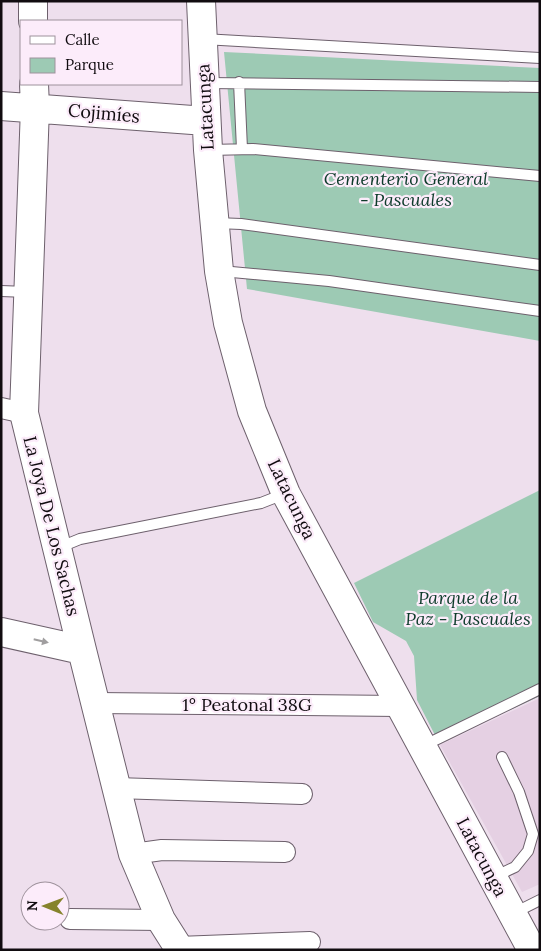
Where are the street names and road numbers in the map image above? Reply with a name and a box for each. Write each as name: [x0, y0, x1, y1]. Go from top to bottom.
street label: Latacunga: [191, 63, 219, 151]
street label: Cojimíes: [67, 98, 141, 128]
street label: La Joya De Los Sachas: [18, 434, 86, 618]
street label: Latacunga: [263, 455, 321, 543]
street label: 1° Peatonal 38G: [182, 693, 312, 716]
street label: Latacunga: [451, 813, 513, 901]

